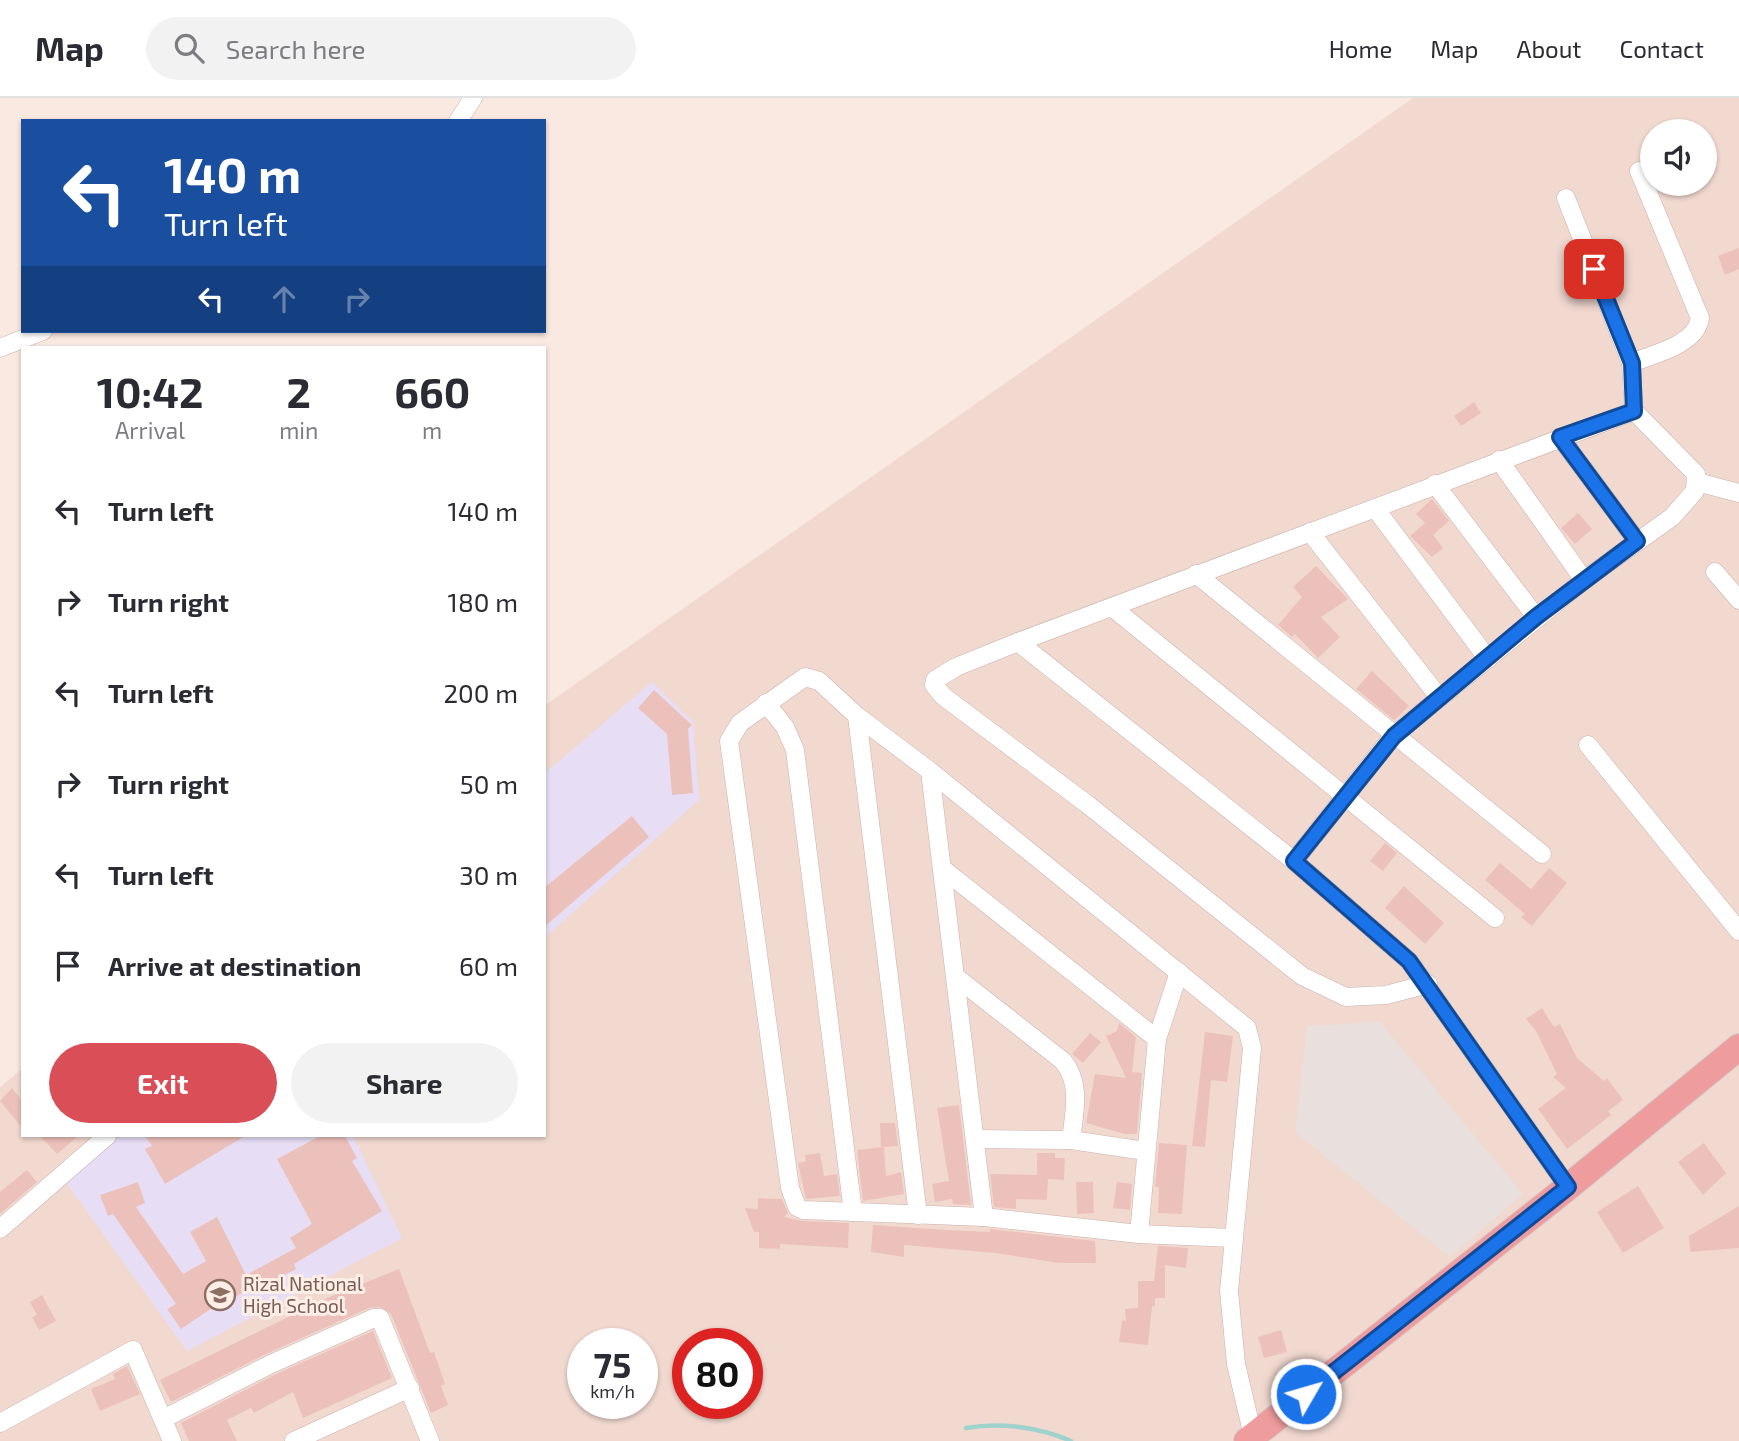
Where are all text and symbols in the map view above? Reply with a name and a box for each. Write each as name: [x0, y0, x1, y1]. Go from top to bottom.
search box: [146, 17, 636, 80]
text: Map: [35, 28, 104, 68]
icon: search: [170, 29, 208, 67]
text: Search here: [226, 33, 365, 64]
text: Home: [1329, 34, 1392, 63]
text: Map: [1430, 34, 1478, 63]
text: About: [1516, 34, 1582, 63]
text: Contact: [1620, 34, 1704, 63]
map controls: [1640, 119, 1717, 196]
button: sound: [1640, 119, 1717, 196]
text: 140 m: [164, 144, 301, 203]
icon: left: [49, 147, 140, 238]
text: Turn left: [164, 204, 288, 242]
pin: [1564, 239, 1624, 299]
icon: arrive: [1575, 250, 1613, 288]
icon: left: [192, 280, 230, 318]
icon: ahead: [265, 280, 303, 318]
icon: right: [338, 280, 376, 318]
text: 10:42: [97, 366, 203, 416]
text: 2: [287, 366, 311, 416]
text: 660: [394, 366, 470, 416]
text: Arrival: [115, 416, 185, 444]
text: min: [279, 416, 318, 444]
text: m: [422, 416, 442, 444]
icon: left: [49, 492, 87, 530]
text: Turn left: [108, 495, 214, 526]
text: 140 m: [447, 495, 518, 526]
icon: right: [49, 583, 87, 621]
text: Turn right: [108, 586, 229, 617]
text: 180 m: [448, 586, 518, 617]
icon: left: [49, 674, 87, 712]
text: Turn left: [108, 677, 214, 708]
text: 200 m: [443, 677, 518, 708]
icon: right: [49, 765, 87, 803]
text: Turn right: [108, 768, 229, 799]
text: 50 m: [460, 768, 518, 799]
icon: left: [49, 856, 87, 894]
text: Turn left: [108, 859, 214, 890]
text: 30 m: [459, 859, 518, 890]
icon: arrive: [49, 947, 87, 985]
text: Arrive at destination: [108, 950, 361, 981]
text: 60 m: [459, 950, 518, 981]
button: Exit: [49, 1043, 277, 1123]
button: Share: [291, 1043, 518, 1123]
place label: Rizal National High School: [243, 1272, 363, 1317]
school or university icon: Rizal National High School: [203, 1278, 237, 1312]
speed limit sign: 80: [672, 1328, 763, 1419]
text: 75: [594, 1343, 631, 1385]
position arrow: [1269, 1357, 1343, 1431]
text: km/h: [590, 1380, 635, 1402]

